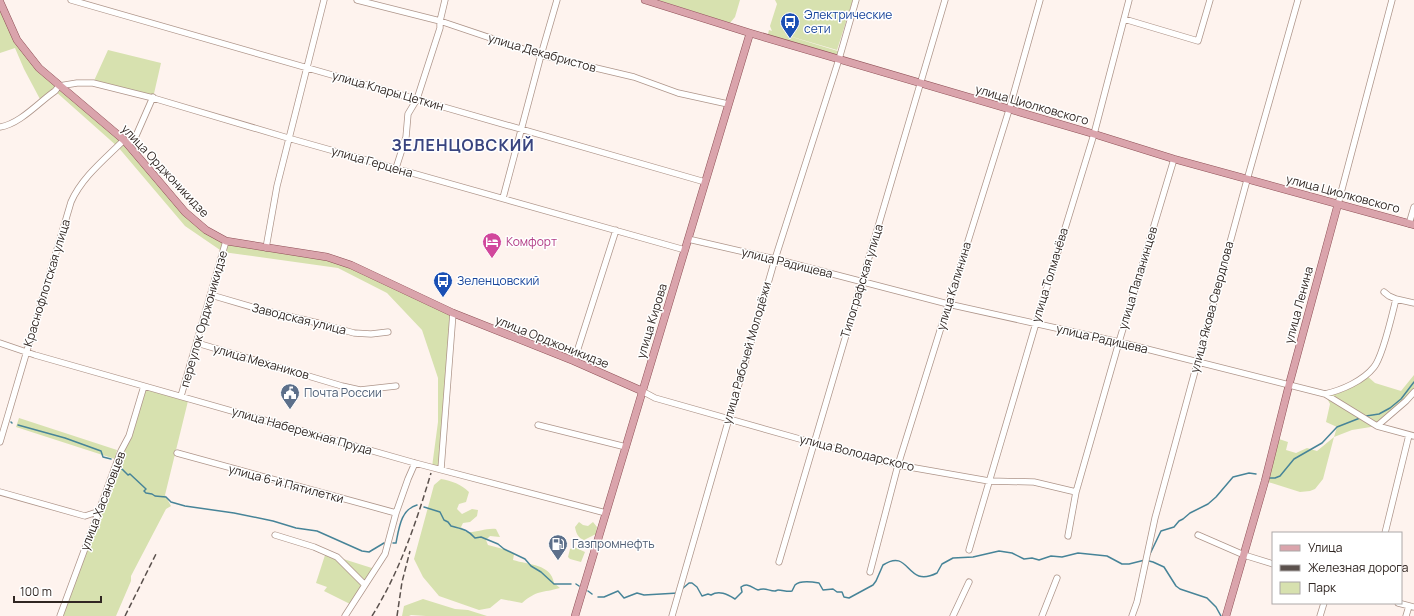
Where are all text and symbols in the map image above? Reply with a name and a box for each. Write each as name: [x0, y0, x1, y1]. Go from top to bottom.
place label: Электрические сети: [804, 6, 892, 37]
bus stop icon: Электрические сети: [779, 11, 801, 39]
street label: улица Декабристов: [486, 29, 599, 76]
street label: улица Клары Цеткин: [330, 66, 446, 115]
street label: улица Циолковского: [973, 80, 1091, 129]
street label: улица Орджоникидзе: [118, 120, 213, 221]
district label: ЗЕЛЕНЦОВСКИЙ: [391, 134, 535, 156]
street label: улица Герцена: [329, 142, 415, 181]
street label: улица Циолковского: [1284, 170, 1402, 217]
street label: Краснофлотская улица: [19, 217, 74, 349]
street label: Типографская улица: [836, 222, 887, 340]
street label: улица Папанинцев: [1114, 224, 1161, 331]
street label: улица Толмачёва: [1027, 225, 1072, 324]
hotel icon: Комфорт: [481, 231, 503, 259]
place label: Комфорт: [506, 233, 557, 250]
street label: улица Якова Свердлова: [1186, 239, 1237, 375]
street label: улица Калинина: [932, 240, 975, 332]
street label: улица Радищева: [740, 243, 835, 282]
street label: переулок Орджоникидзе: [176, 249, 231, 389]
street label: улица Ленина: [1280, 264, 1317, 345]
bus stop icon: Зеленцовский: [432, 270, 454, 298]
place label: Зеленцовский: [457, 272, 539, 289]
street label: улица Рабочей Молодёжи: [718, 280, 775, 426]
street label: улица Кирова: [632, 281, 671, 360]
street label: Заводская улица: [250, 299, 348, 338]
street label: улица Орджоникидзе: [493, 311, 612, 372]
street label: улица Радищева: [1055, 320, 1150, 357]
street label: улица Механиков: [211, 340, 312, 384]
public building icon: Почта России: [279, 382, 301, 410]
place label: Почта России: [304, 384, 382, 401]
street label: улица Набережная Пруда: [230, 402, 374, 459]
street label: улица Володарского: [798, 430, 916, 475]
street label: улица Хасановцев: [76, 448, 129, 553]
street label: улица 6-й Пятилетки: [227, 460, 346, 507]
legend: [1272, 532, 1402, 604]
fuel station icon: Газпромнефть: [547, 533, 569, 561]
place label: Газпромнефть: [572, 535, 655, 552]
text: Улица: [1308, 539, 1342, 556]
text: Железная дорога: [1308, 559, 1408, 576]
scale bar: [14, 578, 101, 604]
text: Парк: [1308, 579, 1337, 596]
text: 100 m: [20, 583, 52, 600]

